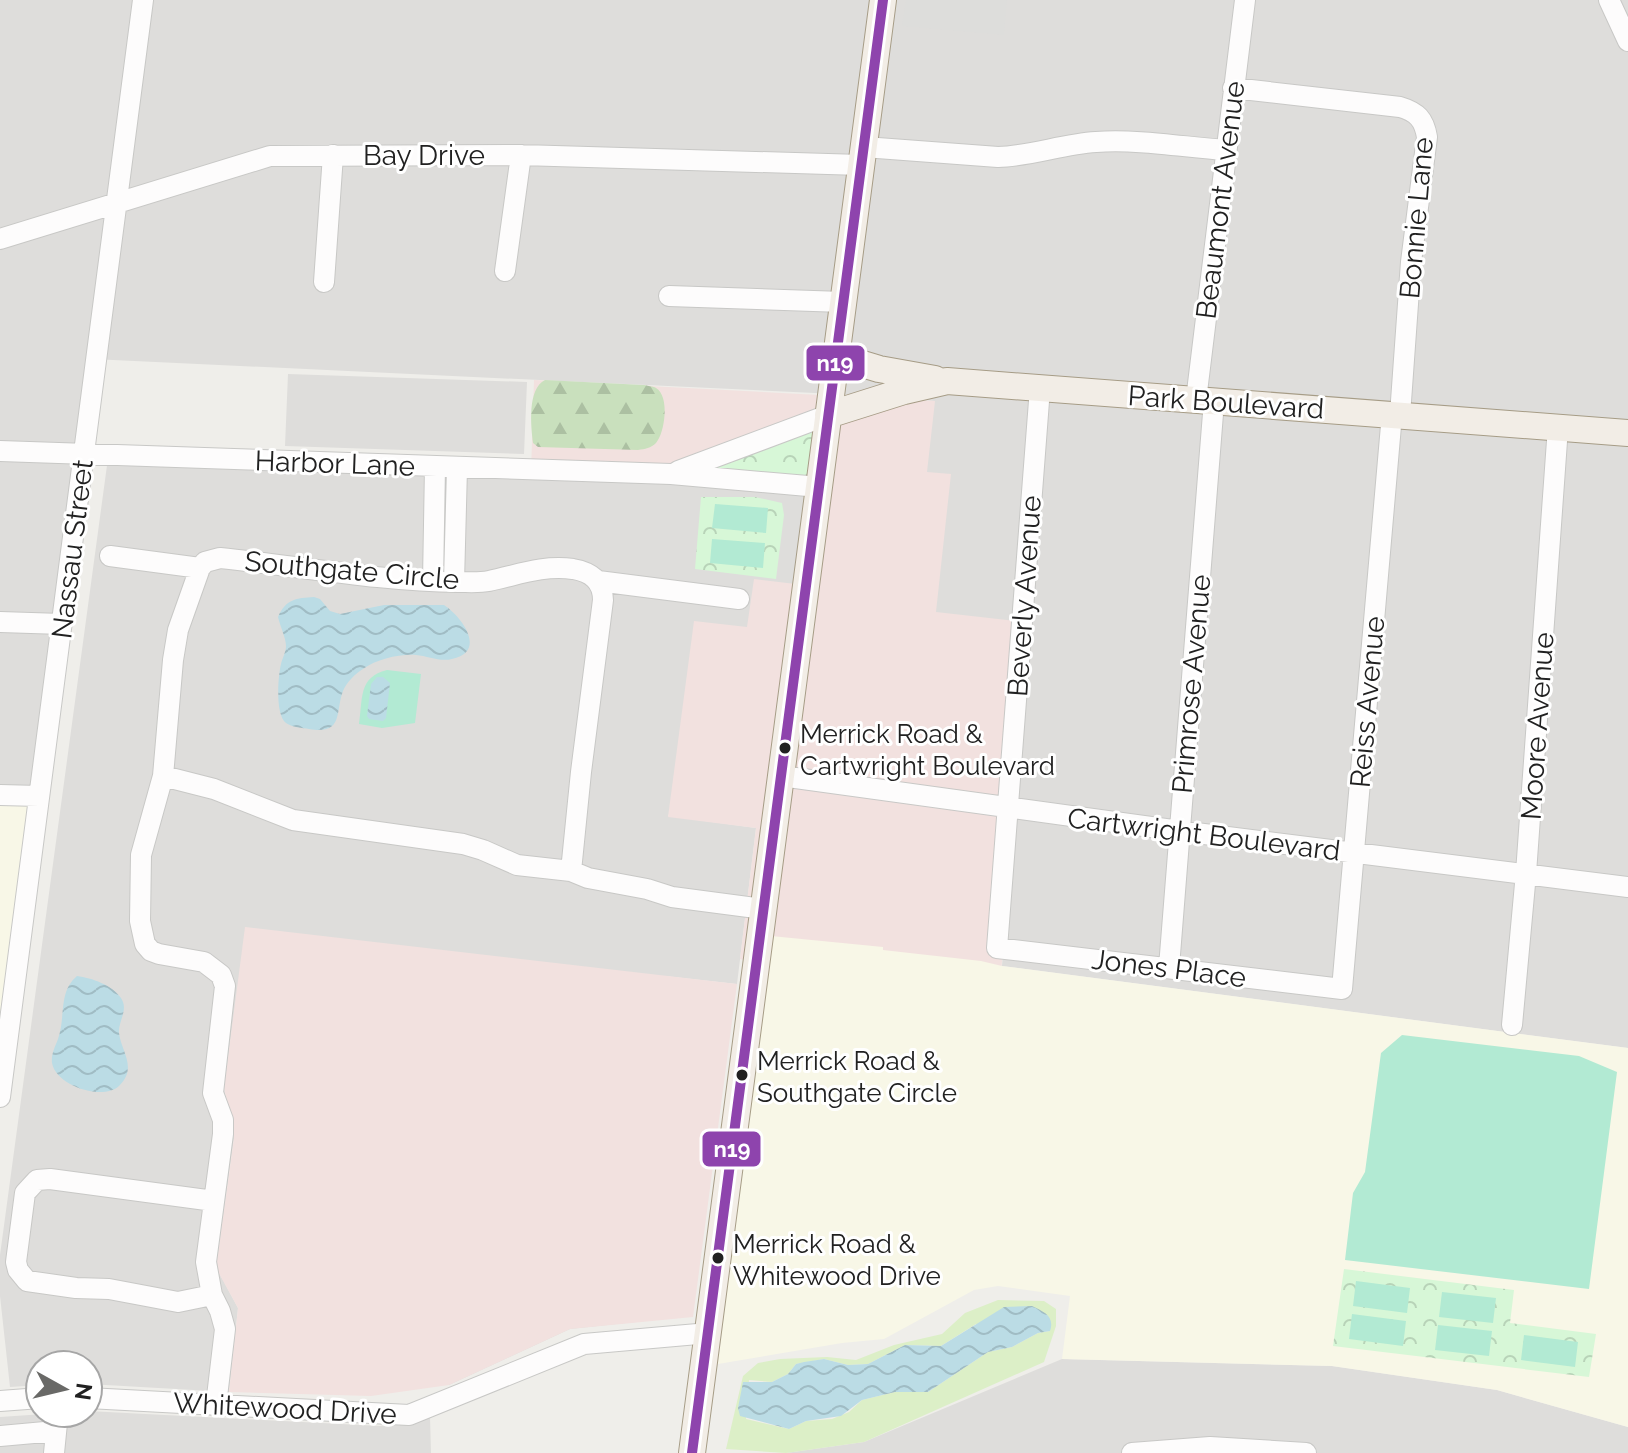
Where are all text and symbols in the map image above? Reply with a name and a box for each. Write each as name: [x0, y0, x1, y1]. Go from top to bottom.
street label: Beaumont Avenue: [1190, 79, 1251, 321]
street label: Bonnie Lane: [1393, 136, 1440, 300]
street label: Bay Drive: [363, 139, 485, 172]
line badge: n19: [805, 344, 866, 382]
text: n19: [816, 350, 854, 376]
street label: Park Boulevard: [1127, 379, 1325, 426]
street label: Harbor Lane: [254, 444, 416, 483]
street label: Nassau Street: [45, 457, 100, 641]
street label: Beverly Avenue: [1001, 494, 1048, 698]
street label: Southgate Circle: [243, 545, 461, 596]
street label: Primrose Avenue: [1165, 573, 1218, 795]
street label: Reiss Avenue: [1344, 615, 1391, 789]
street label: Moore Avenue: [1514, 631, 1561, 821]
place label: Merrick Road & Cartwright Boulevard: [800, 719, 1055, 781]
marker: Merrick Road & Cartwright Boulevard: [777, 740, 793, 756]
street label: Cartwright Boulevard: [1066, 801, 1342, 868]
street label: Jones Place: [1090, 943, 1248, 994]
place label: Merrick Road & Southgate Circle: [757, 1046, 957, 1108]
marker: Merrick Road & Southgate Circle: [734, 1067, 750, 1083]
line badge: n19: [701, 1130, 762, 1168]
text: n19: [713, 1136, 751, 1162]
place label: Merrick Road & Whitewood Drive: [733, 1229, 941, 1291]
marker: Merrick Road & Whitewood Drive: [710, 1250, 726, 1266]
north arrow: [24, 1349, 104, 1429]
text: N: [70, 1382, 98, 1402]
street label: Whitewood Drive: [172, 1386, 398, 1431]

